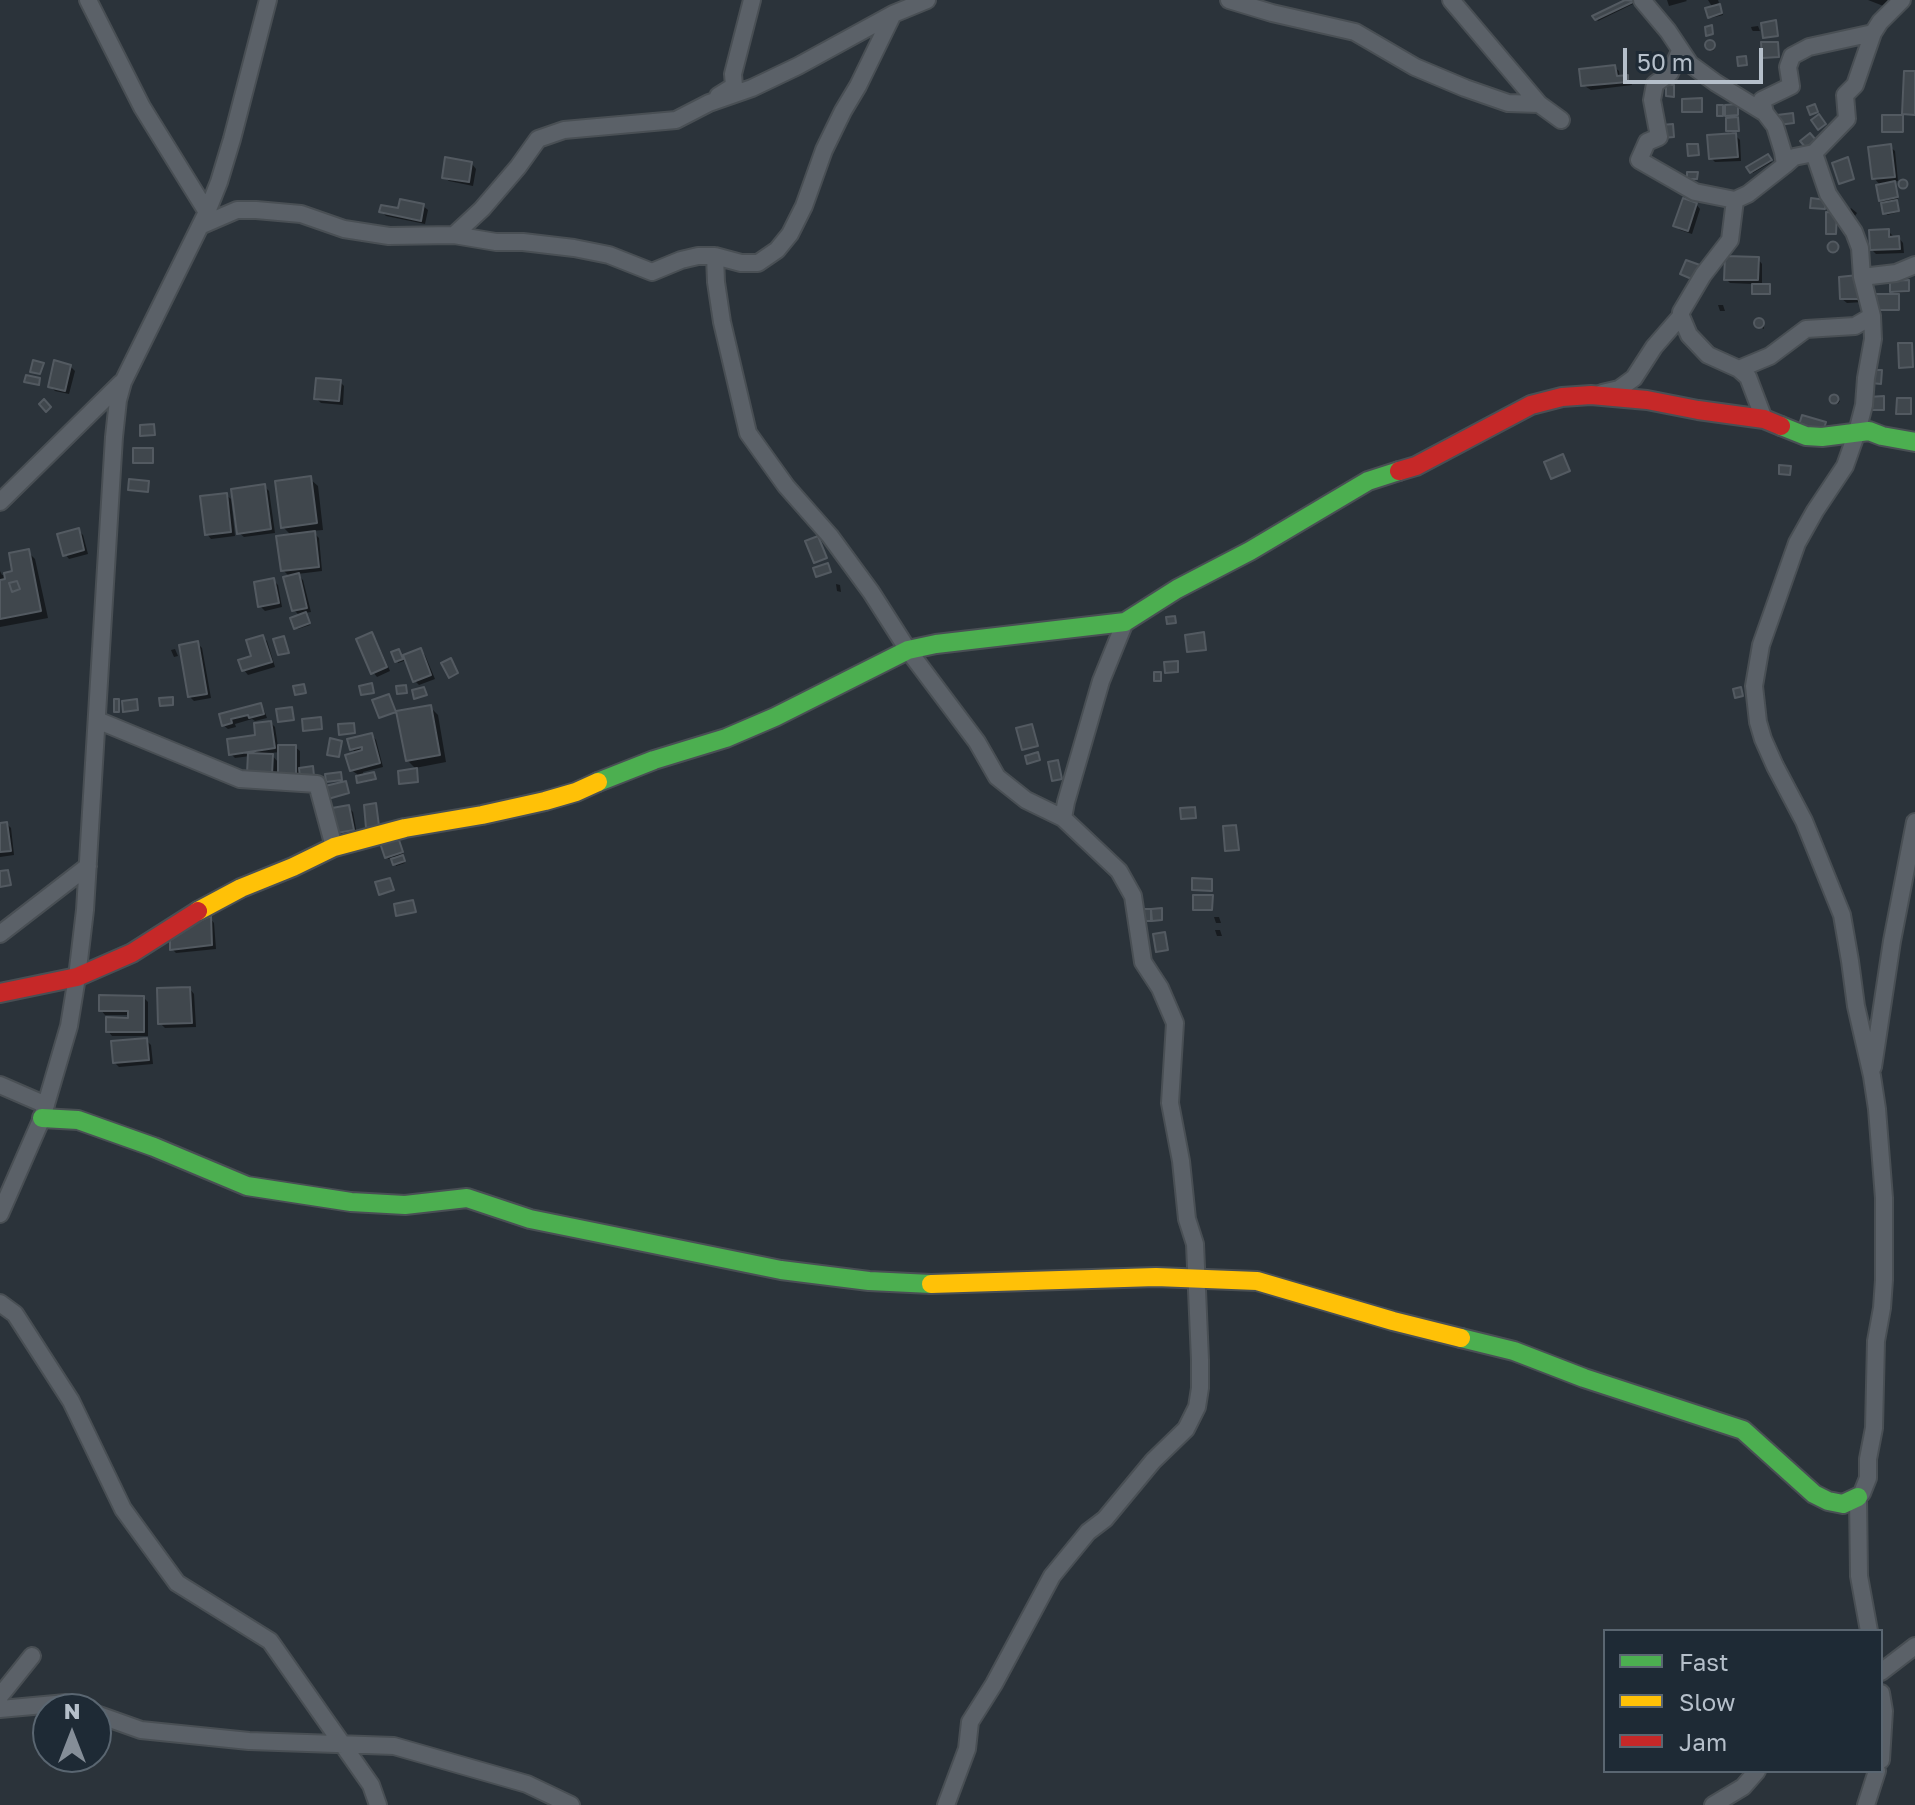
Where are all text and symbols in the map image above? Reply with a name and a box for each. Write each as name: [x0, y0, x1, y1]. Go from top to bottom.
scale bar: [1627, 32, 1767, 82]
text: 50 m: [1637, 47, 1693, 76]
legend: [1603, 1629, 1883, 1773]
text: Fast: [1679, 1647, 1729, 1676]
text: Slow: [1679, 1687, 1735, 1716]
north arrow: [32, 1693, 112, 1773]
text: N: [64, 1697, 80, 1724]
text: Jam: [1679, 1727, 1727, 1756]

